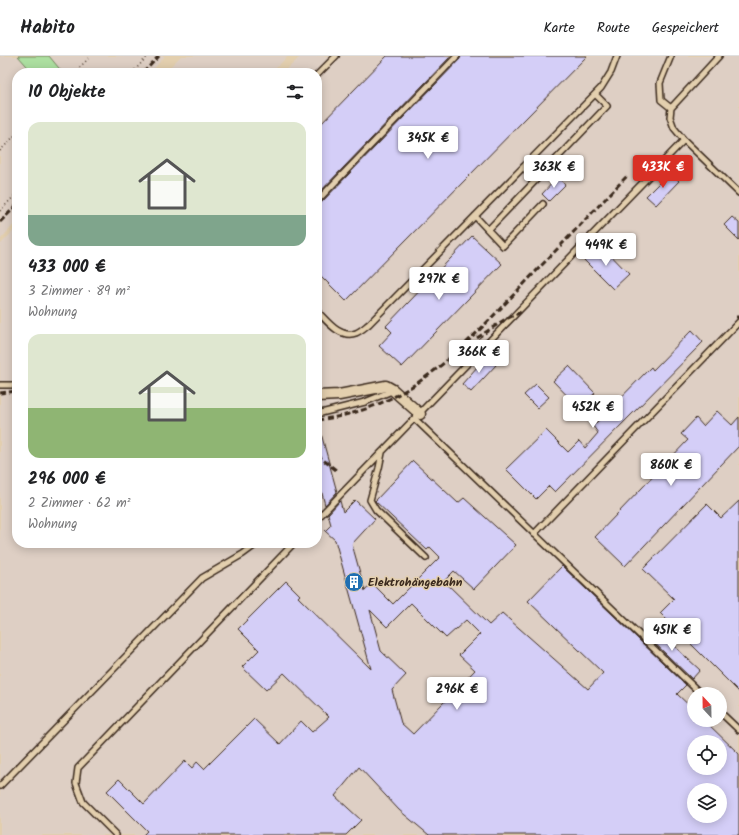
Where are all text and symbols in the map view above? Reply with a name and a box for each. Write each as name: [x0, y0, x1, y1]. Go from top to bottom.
text: Habito: [20, 13, 75, 43]
text: Karte: [544, 17, 575, 39]
text: Route: [597, 17, 630, 39]
text: Gespeichert: [652, 17, 719, 39]
text: 10 Objekte: [28, 79, 106, 106]
icon: filters: [284, 81, 306, 103]
pin: 345K €: [395, 126, 461, 160]
text: 345K €: [407, 128, 449, 149]
icon: home: [131, 148, 203, 220]
pin: 363K €: [521, 155, 587, 189]
pin: 433K €: [630, 155, 696, 189]
text: 363K €: [533, 157, 575, 178]
text: 433K €: [642, 157, 684, 178]
pin: 449K €: [573, 233, 639, 267]
text: 449K €: [585, 235, 627, 256]
text: 433 000 €: [28, 254, 106, 281]
pin: 297K €: [406, 267, 472, 301]
text: 297K €: [418, 269, 460, 290]
text: 3 Zimmer · 89 m²: [28, 281, 130, 302]
text: Wohnung: [28, 302, 77, 323]
pin: 366K €: [446, 340, 512, 374]
text: 366K €: [458, 342, 500, 363]
icon: home: [131, 360, 203, 432]
pin: 452K €: [560, 395, 626, 429]
text: 452K €: [572, 397, 614, 418]
pin: 860K €: [638, 453, 704, 487]
text: 860K €: [650, 455, 692, 476]
text: 296 000 €: [28, 466, 106, 493]
text: 2 Zimmer · 62 m²: [28, 493, 131, 514]
text: Wohnung: [28, 514, 77, 535]
building icon: Elektrohängebahn: [343, 571, 365, 593]
place label: Elektrohängebahn: [368, 573, 463, 592]
pin: 451K €: [639, 618, 705, 652]
text: 451K €: [653, 620, 691, 641]
pin: 296K €: [424, 677, 490, 711]
text: 296K €: [436, 679, 478, 700]
north arrow: [687, 687, 727, 727]
map controls: [687, 687, 727, 823]
button: locate: [687, 735, 727, 775]
button: layers: [687, 783, 727, 823]

